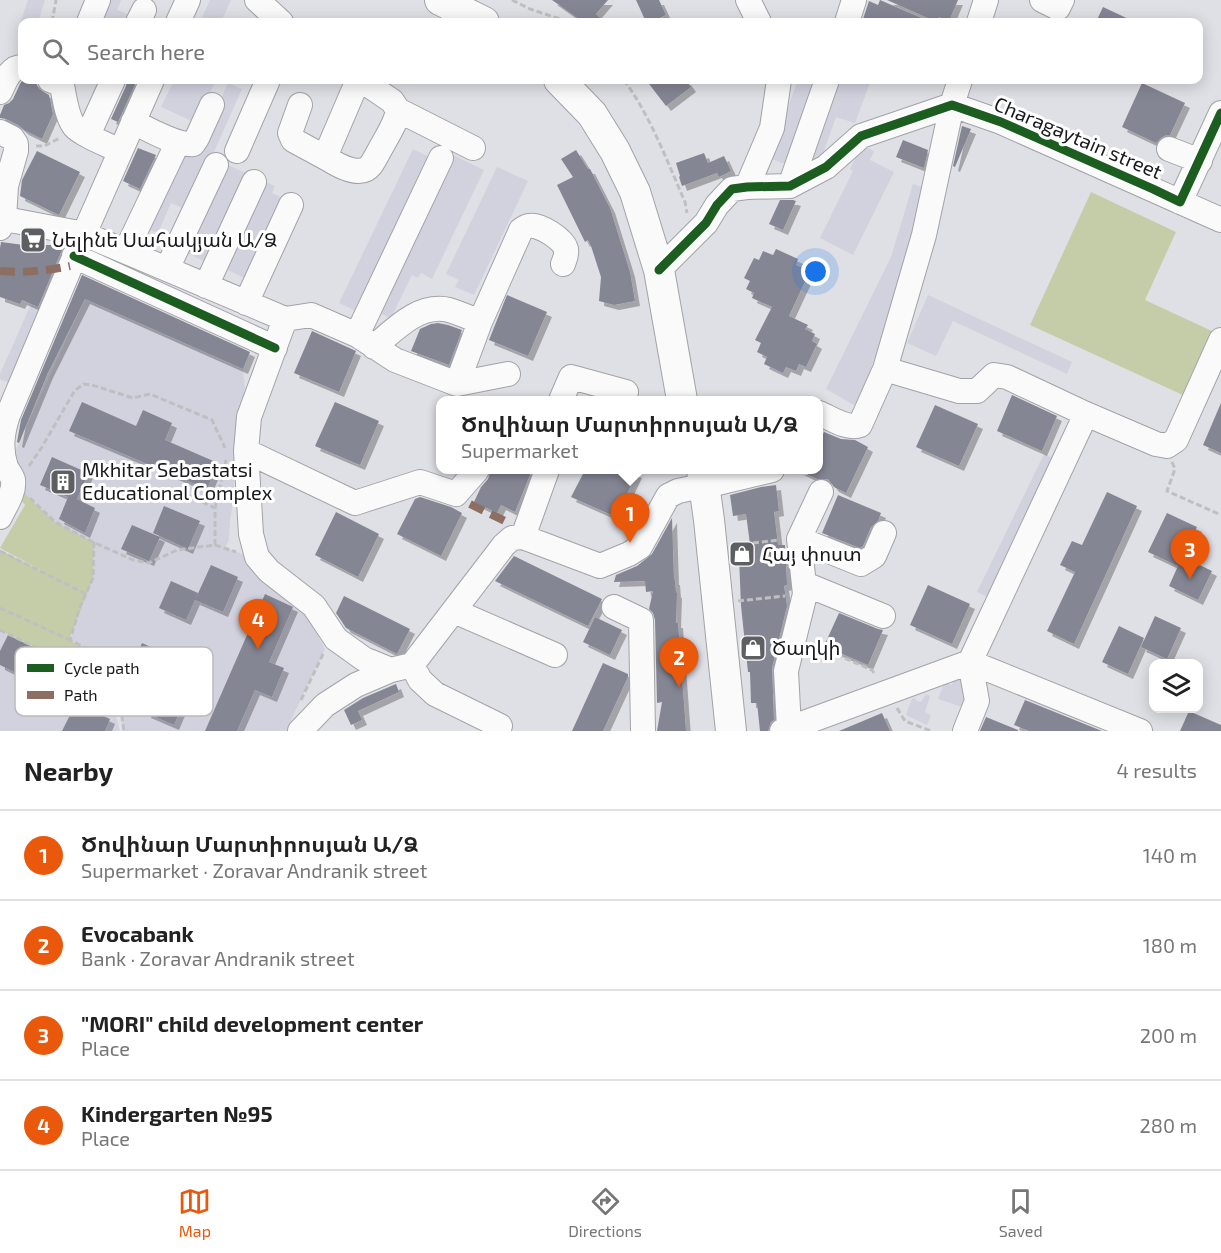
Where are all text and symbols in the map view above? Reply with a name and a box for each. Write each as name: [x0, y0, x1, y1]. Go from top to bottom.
search box: [18, 18, 1203, 84]
icon: search: [39, 35, 72, 68]
text: Search here: [87, 38, 205, 64]
street label: Charagaytain street: [991, 91, 1166, 183]
supermarket icon: Նելինե Սահակյան Ա/Ձ: [18, 225, 48, 255]
place label: Նելինե Սահակյան Ա/Ձ: [52, 227, 277, 252]
your location: [801, 257, 830, 286]
popup: [436, 396, 823, 474]
text: Ծովինար Մարտիրոսյան Ա/Ձ: [461, 410, 798, 436]
text: Supermarket: [461, 438, 579, 462]
place label: Mkhitar Sebastatsi Educational Complex: [82, 457, 273, 504]
building icon: Mkhitar Sebastatsi Educational Complex: [48, 467, 78, 497]
pin: 1: [610, 494, 650, 543]
pin: 3: [1170, 530, 1210, 579]
shop icon: Հայ փոստ: [727, 539, 757, 569]
place label: Հայ փոստ: [762, 541, 862, 566]
pin: 4: [238, 600, 278, 649]
shop icon: Ծաղկի: [738, 633, 768, 663]
place label: Ծաղկի: [772, 635, 840, 660]
pin: 2: [660, 638, 698, 687]
legend: [15, 647, 213, 716]
text: Cycle path: [64, 658, 140, 677]
map controls: [1149, 659, 1203, 713]
button: layers: [1149, 659, 1203, 713]
text: Path: [64, 685, 98, 704]
text: Nearby: [24, 755, 113, 786]
text: 4 results: [1117, 758, 1197, 782]
text: Ծովինար Մարտիրոսյան Ա/Ձ: [81, 830, 418, 856]
text: 1: [39, 843, 48, 867]
text: 140 m: [1143, 843, 1197, 867]
text: Supermarket · Zoravar Andranik street: [81, 858, 427, 882]
text: Evocabank: [81, 920, 194, 946]
text: 2: [38, 933, 49, 957]
text: 180 m: [1143, 933, 1197, 957]
text: Bank · Zoravar Andranik street: [81, 946, 355, 970]
text: "MORI" child development center: [81, 1010, 423, 1036]
text: 3: [38, 1023, 49, 1047]
text: 200 m: [1140, 1023, 1197, 1047]
text: Place: [81, 1036, 130, 1060]
text: Kindergarten №95: [81, 1100, 273, 1126]
text: 4: [37, 1113, 50, 1137]
text: 280 m: [1140, 1113, 1197, 1137]
text: Place: [81, 1126, 130, 1150]
tab: Map: [178, 1185, 211, 1240]
tab: Directions: [568, 1185, 642, 1240]
tab: Saved: [999, 1185, 1043, 1240]

